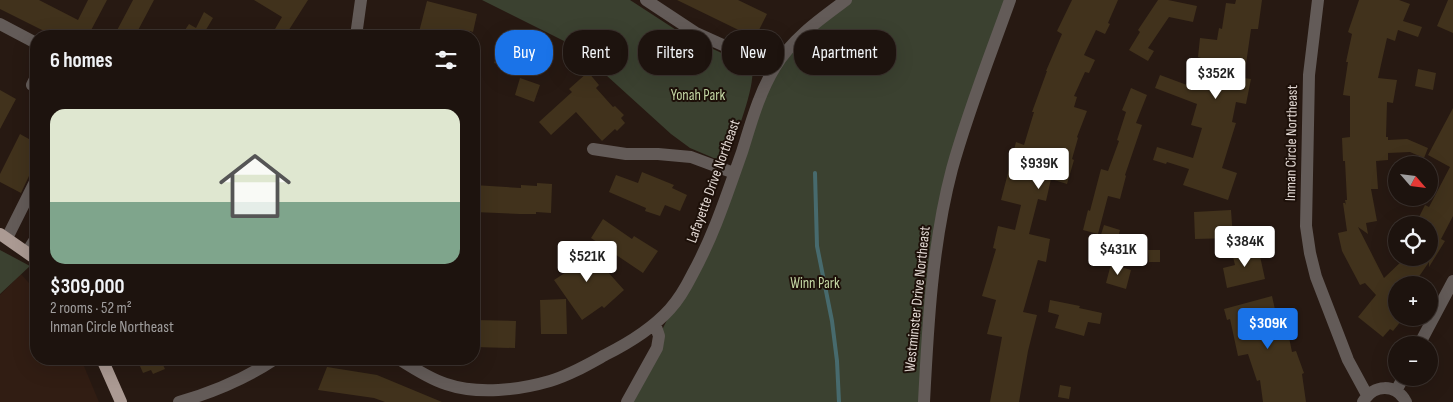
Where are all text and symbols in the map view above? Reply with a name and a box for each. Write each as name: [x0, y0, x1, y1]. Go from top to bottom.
chip: Buy: [495, 30, 553, 75]
chip: Rent: [563, 30, 628, 75]
chip: Filters: [638, 30, 712, 75]
chip: New: [722, 30, 784, 75]
chip: Apartment: [794, 30, 896, 75]
icon: filters: [432, 46, 460, 74]
text: 6 homes: [50, 48, 113, 73]
pin: $352K: [1181, 58, 1251, 100]
text: $352K: [1197, 64, 1235, 83]
street label: Inman Circle Northeast: [1281, 84, 1302, 201]
park label: Yonah Park: [671, 86, 726, 105]
street label: Lafayette Drive Northeast: [682, 116, 745, 245]
icon: home: [210, 141, 300, 231]
pin: $939K: [1004, 148, 1074, 190]
text: $939K: [1020, 154, 1058, 173]
north arrow: [1388, 156, 1438, 206]
map controls: [1388, 156, 1438, 386]
button: locate: [1388, 216, 1438, 266]
street label: Westminster Drive Northeast: [900, 225, 935, 373]
pin: $384K: [1210, 226, 1280, 268]
text: $384K: [1226, 232, 1264, 251]
pin: $431K: [1083, 234, 1153, 276]
pin: $521K: [552, 240, 622, 283]
text: $431K: [1099, 240, 1137, 259]
text: $521K: [569, 247, 605, 266]
text: $309,000: [50, 274, 125, 299]
park label: Winn Park: [790, 274, 840, 293]
button: +: [1388, 276, 1438, 326]
text: 2 rooms · 52 m²: [50, 299, 132, 318]
pin: $309K: [1233, 308, 1303, 350]
text: $309K: [1249, 314, 1287, 333]
text: Inman Circle Northeast: [50, 318, 174, 337]
button: −: [1388, 336, 1438, 386]

